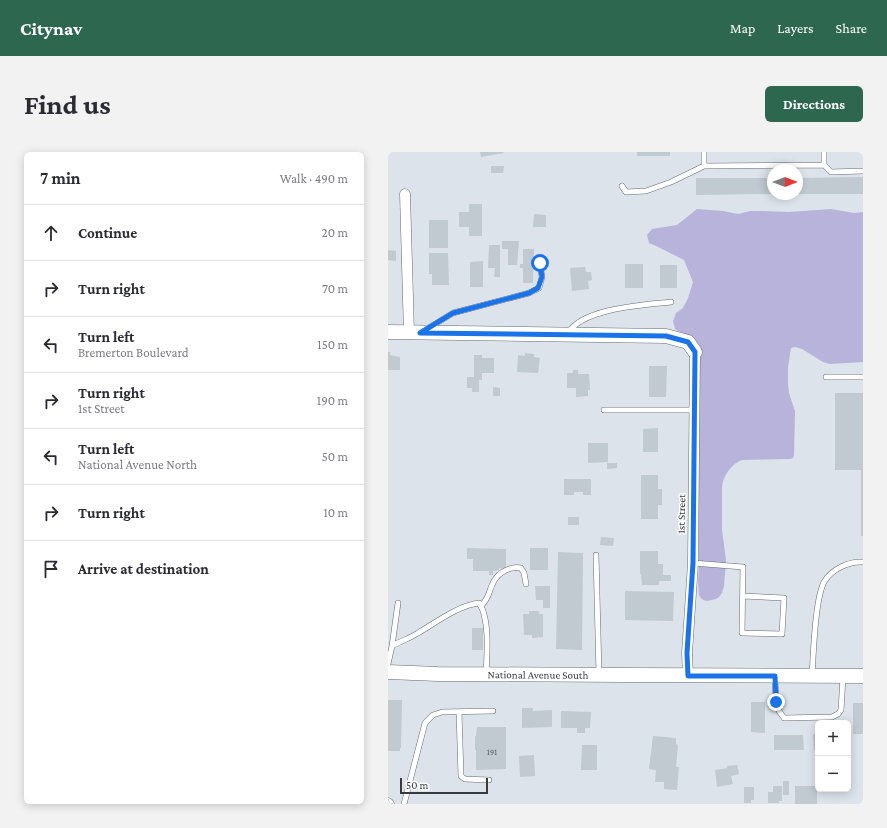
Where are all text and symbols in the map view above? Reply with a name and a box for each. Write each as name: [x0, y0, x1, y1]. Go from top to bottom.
text: Citynav: [20, 18, 82, 39]
text: Map: [730, 20, 755, 36]
text: Layers: [777, 20, 814, 36]
text: Share: [836, 20, 867, 36]
button: Directions: [765, 86, 863, 122]
text: Find us: [24, 89, 111, 120]
north arrow: [767, 164, 803, 200]
text: 7 min: [40, 169, 81, 188]
text: Walk · 490 m: [280, 171, 348, 186]
icon: ahead: [40, 222, 62, 244]
text: Continue: [78, 225, 137, 241]
text: 20 m: [322, 225, 348, 240]
route start: [531, 254, 549, 272]
icon: right: [40, 278, 62, 300]
text: Turn right: [78, 281, 145, 297]
text: 70 m: [322, 281, 348, 296]
text: Turn left: [78, 329, 134, 345]
icon: left: [40, 334, 62, 356]
text: 150 m: [317, 337, 348, 352]
text: Bremerton Boulevard: [78, 345, 189, 360]
text: Turn right: [78, 385, 145, 401]
icon: right: [40, 390, 62, 412]
text: 190 m: [317, 393, 348, 408]
text: 1st Street: [78, 401, 125, 416]
text: Turn left: [78, 441, 134, 457]
icon: left: [40, 446, 62, 468]
text: 50 m: [322, 449, 348, 464]
text: National Avenue North: [78, 457, 197, 472]
street label: 1st Street: [675, 494, 687, 534]
icon: right: [40, 502, 62, 524]
text: Turn right: [78, 505, 145, 521]
text: 10 m: [323, 505, 348, 520]
icon: arrive: [40, 558, 62, 580]
text: Arrive at destination: [78, 561, 209, 577]
street label: National Avenue South: [488, 668, 588, 681]
route end: [767, 693, 785, 711]
map controls: [815, 720, 851, 792]
button: +: [815, 720, 851, 756]
house number: 191: [487, 747, 497, 757]
button: −: [815, 756, 851, 792]
scale bar: [400, 776, 488, 795]
text: 50 m: [406, 779, 428, 791]

